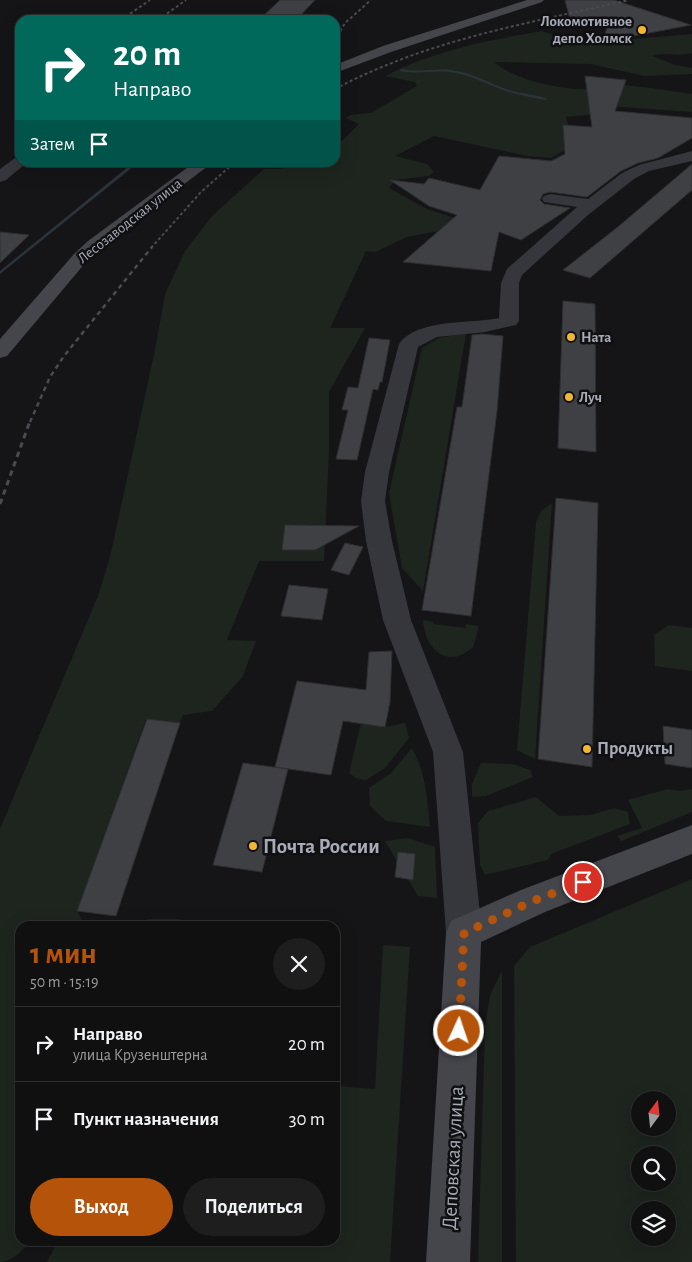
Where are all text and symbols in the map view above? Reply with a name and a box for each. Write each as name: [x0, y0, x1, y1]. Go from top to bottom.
place label: Локомотивное депо Холмск: [540, 14, 633, 46]
marker: Локомотивное депо Холмск: [636, 24, 648, 36]
icon: right: [30, 35, 95, 100]
text: 20 m: [113, 37, 181, 72]
text: Направо: [113, 78, 191, 100]
icon: arrive: [85, 130, 113, 158]
text: Затем: [30, 135, 75, 154]
street label: Лесозаводская улица: [75, 176, 185, 266]
place label: Ната: [581, 330, 611, 345]
marker: Ната: [565, 331, 577, 343]
place label: Луч: [579, 390, 602, 405]
marker: Луч: [563, 391, 575, 403]
place label: Продукты: [597, 740, 673, 758]
marker: Продукты: [581, 743, 593, 755]
place label: Почта России: [263, 836, 380, 857]
marker: Почта России: [247, 840, 259, 852]
pin: [562, 861, 604, 903]
icon: arrive: [569, 868, 597, 896]
button: close: [273, 938, 325, 990]
text: 1 мин: [30, 939, 97, 969]
text: 50 m · 15:19: [30, 974, 98, 990]
position arrow: [432, 1004, 484, 1056]
text: Направо: [73, 1025, 143, 1044]
icon: right: [30, 1030, 58, 1058]
text: 20 m: [288, 1035, 325, 1054]
text: улица Крузенштерна: [73, 1047, 208, 1063]
street label: Деповская улица: [439, 1085, 467, 1230]
north arrow: [631, 1091, 676, 1136]
map controls: [631, 1091, 676, 1246]
icon: arrive: [30, 1105, 58, 1133]
text: Пункт назначения: [73, 1110, 219, 1129]
text: 30 m: [289, 1110, 325, 1129]
button: search: [631, 1146, 676, 1191]
button: Выход: [30, 1178, 173, 1236]
button: Поделиться: [183, 1178, 325, 1236]
button: layers: [631, 1201, 676, 1246]

